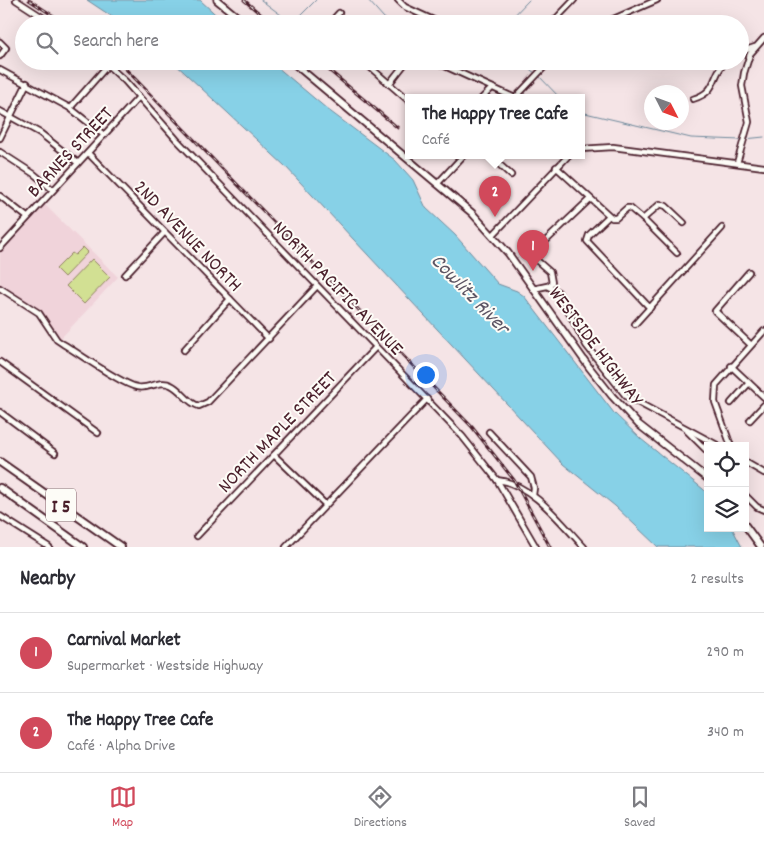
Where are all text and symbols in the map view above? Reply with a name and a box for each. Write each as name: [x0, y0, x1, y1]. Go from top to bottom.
search box: [15, 15, 749, 70]
icon: search: [33, 29, 61, 57]
text: Search here: [73, 29, 159, 56]
north arrow: [644, 85, 689, 130]
popup: [405, 94, 585, 159]
street label: BARNES STREET: [22, 101, 121, 205]
text: The Happy Tree Cafe: [422, 102, 568, 129]
text: Café: [422, 129, 450, 152]
street label: 2ND AVENUE NORTH: [126, 175, 248, 299]
pin: 2: [479, 176, 511, 217]
street label: NORTH PACIFIC AVENUE: [265, 215, 409, 363]
pin: 1: [517, 230, 549, 271]
water label: Cowlitz River: [422, 248, 517, 344]
street label: WESTSIDE HIGHWAY: [540, 281, 649, 413]
your location: [413, 362, 439, 388]
street label: NORTH MAPLE STREET: [212, 366, 344, 500]
map controls: [704, 442, 749, 532]
button: locate: [704, 442, 749, 487]
button: layers: [704, 487, 749, 532]
road number: I 5: [46, 488, 76, 522]
text: Nearby: [20, 565, 75, 595]
text: 2 results: [690, 568, 744, 591]
text: Carnival Market: [67, 628, 181, 655]
text: 1: [34, 641, 38, 664]
text: 290 m: [706, 641, 744, 664]
text: Supermarket · Westside Highway: [67, 655, 263, 678]
text: The Happy Tree Cafe: [67, 708, 213, 735]
text: 2: [33, 721, 40, 744]
text: 340 m: [707, 721, 744, 744]
text: Café · Alpha Drive: [67, 735, 175, 758]
tab: Map: [109, 783, 137, 833]
tab: Directions: [354, 783, 407, 833]
tab: Saved: [624, 783, 655, 833]

